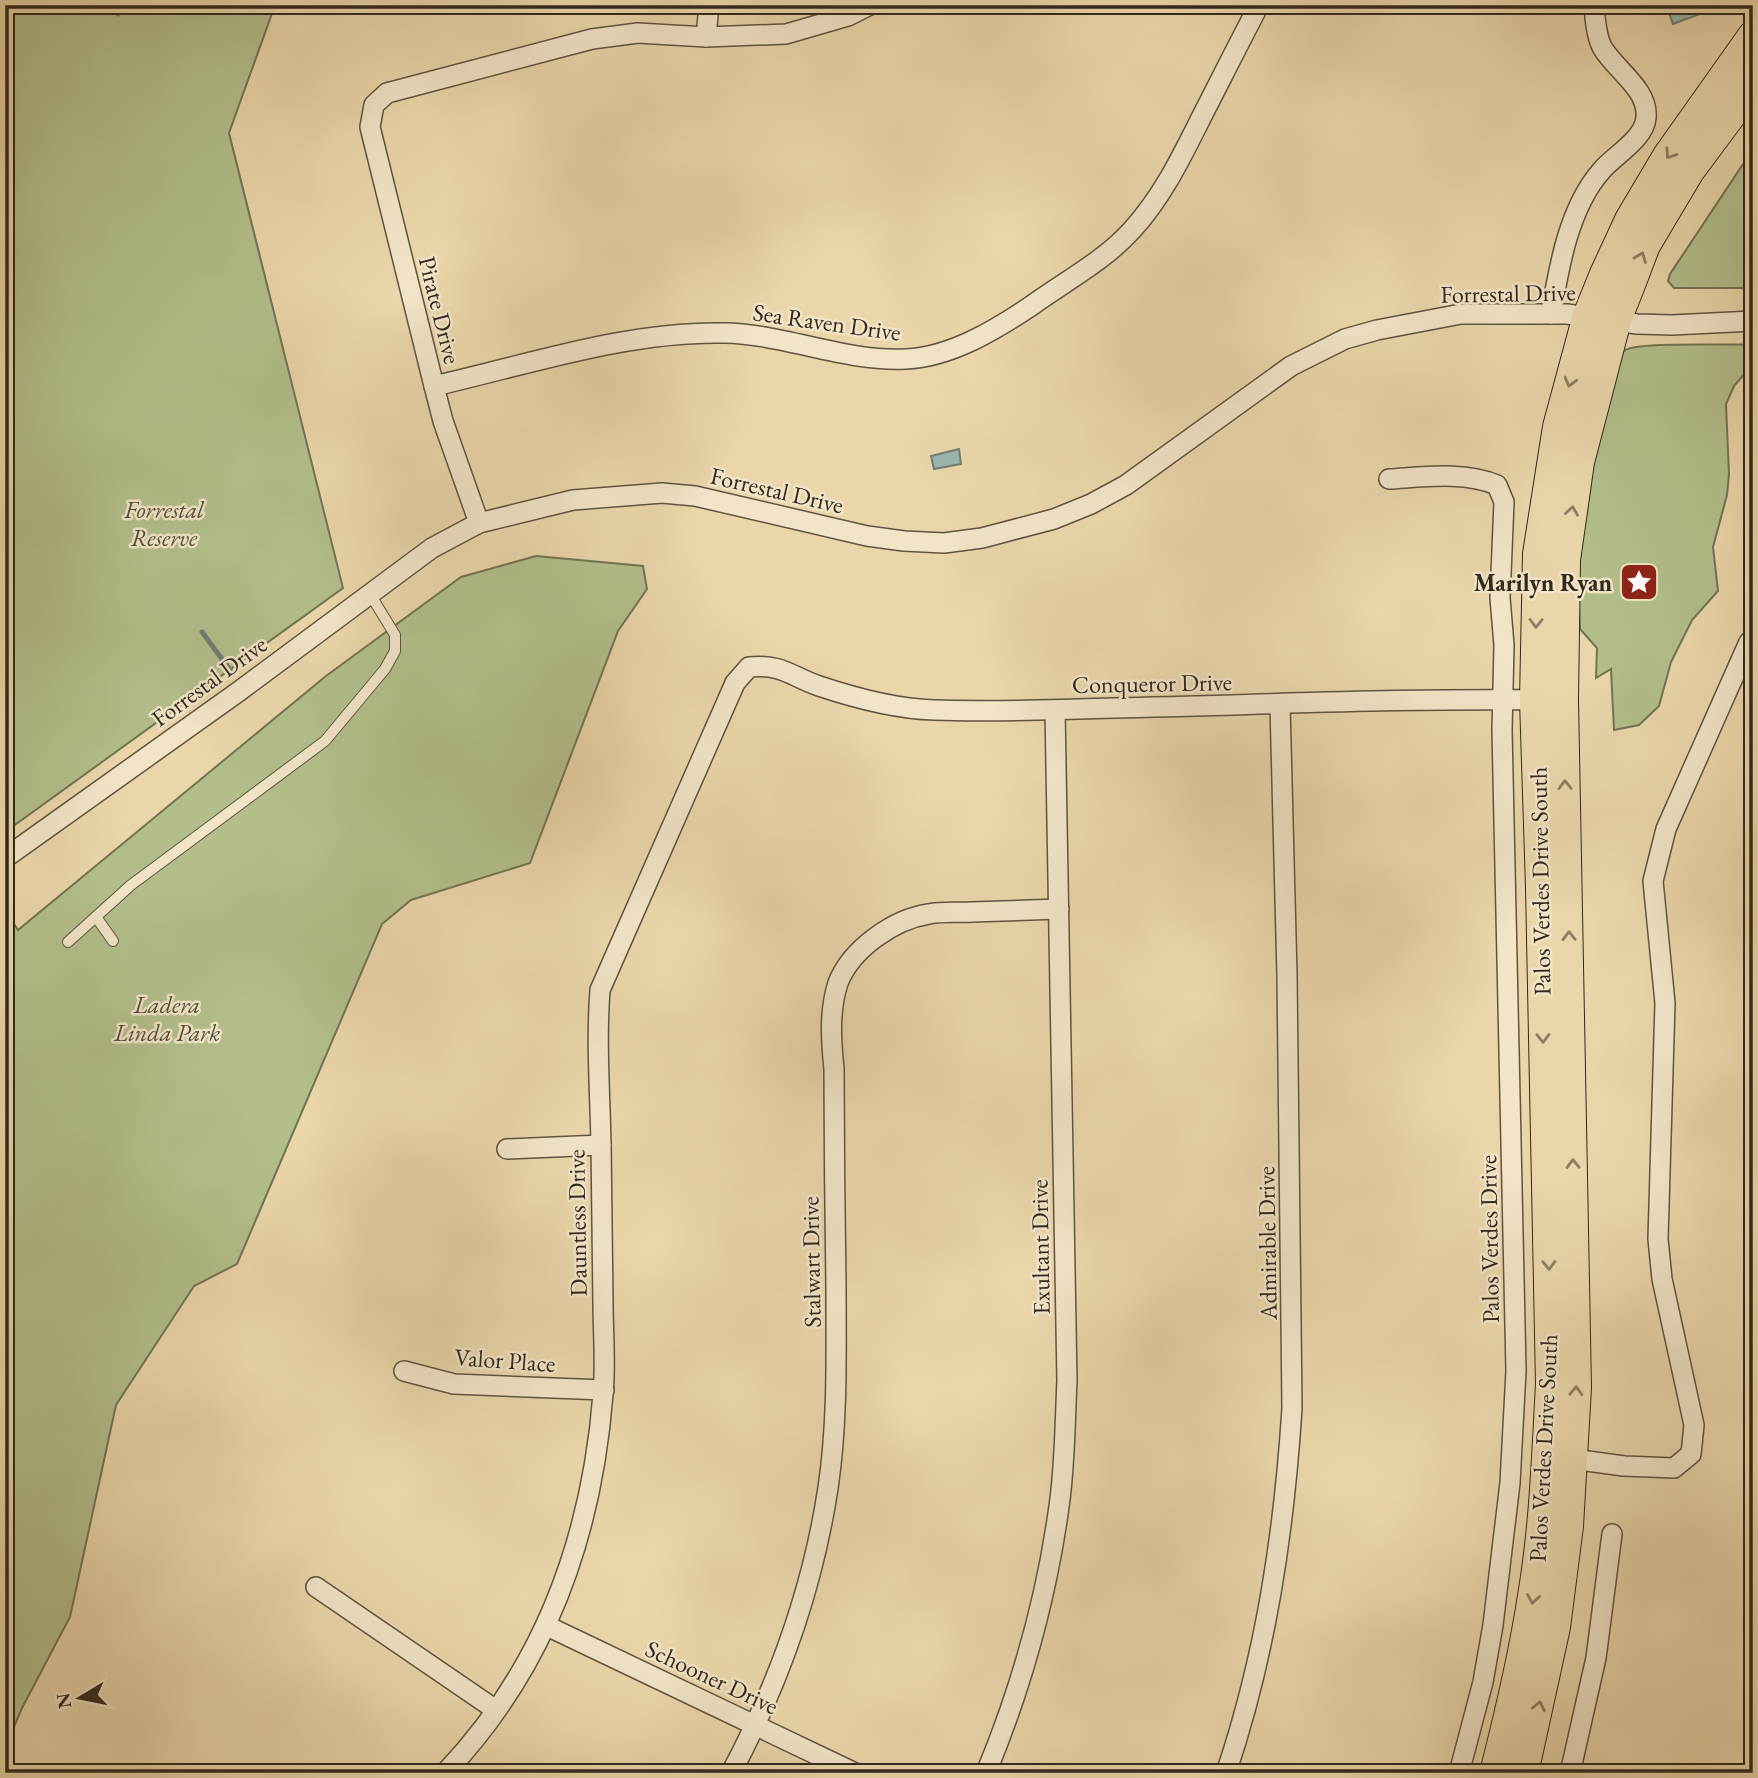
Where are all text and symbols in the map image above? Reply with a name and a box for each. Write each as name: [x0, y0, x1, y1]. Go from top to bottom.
one-way arrow: [1665, 147, 1678, 160]
one-way arrow: [1632, 251, 1646, 263]
street label: Pirate Drive: [412, 253, 468, 367]
street label: Forrestal Drive: [1440, 276, 1576, 310]
street label: Sea Raven Drive: [751, 296, 903, 348]
one-way arrow: [1564, 375, 1579, 387]
street label: Forrestal Drive: [707, 460, 847, 520]
park label: Forrestal Reserve: [123, 494, 205, 553]
one-way arrow: [1564, 505, 1579, 517]
place icon: Marilyn Ryan: [1618, 561, 1660, 603]
place label: Marilyn Ryan: [1474, 567, 1612, 599]
one-way arrow: [1529, 617, 1544, 628]
street label: Forrestal Drive: [145, 629, 273, 733]
street label: Conqueror Drive: [1072, 666, 1232, 700]
street label: Palos Verdes Drive South: [1523, 766, 1557, 996]
one-way arrow: [1558, 779, 1573, 790]
one-way arrow: [1561, 931, 1576, 942]
park label: Ladera Linda Park: [113, 989, 220, 1048]
one-way arrow: [1535, 1033, 1551, 1043]
street label: Dauntless Drive: [560, 1149, 594, 1297]
street label: Palos Verdes Drive: [1472, 1155, 1506, 1323]
one-way arrow: [1565, 1158, 1581, 1169]
street label: Admirable Drive: [1250, 1166, 1284, 1321]
street label: Exultant Drive: [1023, 1179, 1057, 1315]
street label: Stalwart Drive: [794, 1196, 828, 1328]
one-way arrow: [1541, 1260, 1556, 1271]
street label: Palos Verdes Drive South: [1522, 1333, 1564, 1563]
street label: Valor Place: [454, 1341, 556, 1379]
one-way arrow: [1568, 1386, 1583, 1397]
one-way arrow: [1526, 1593, 1541, 1605]
street label: Schooner Drive: [641, 1633, 783, 1721]
north arrow: [46, 1662, 116, 1732]
text: N: [50, 1691, 77, 1711]
one-way arrow: [1530, 1700, 1545, 1712]

